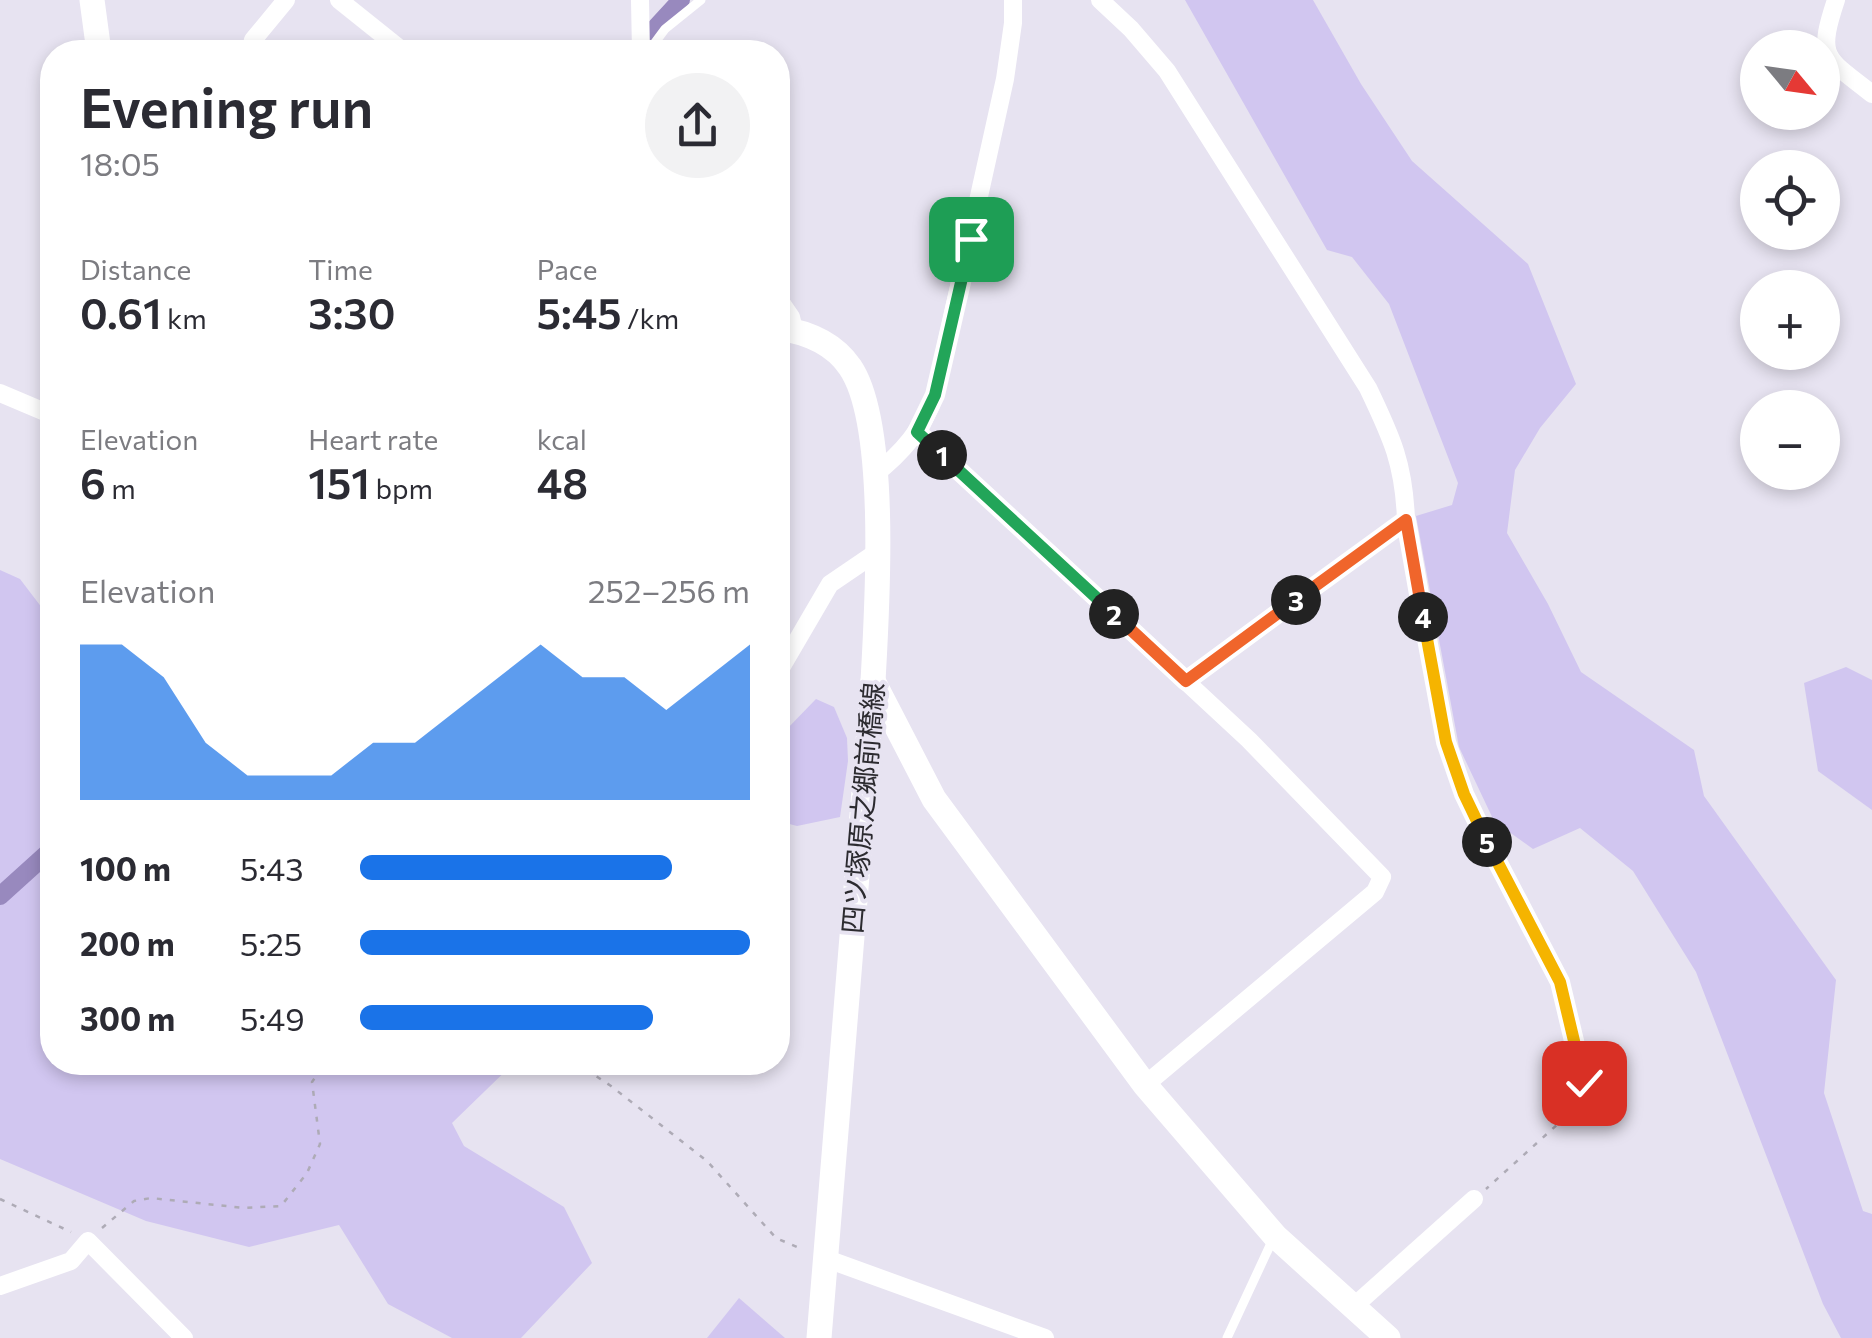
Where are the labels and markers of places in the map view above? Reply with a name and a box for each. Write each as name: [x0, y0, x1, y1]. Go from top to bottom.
pin: [929, 197, 1014, 282]
pin: 1: [917, 430, 967, 480]
pin: 3: [1271, 575, 1321, 625]
pin: 2: [1089, 589, 1139, 639]
pin: 4: [1398, 592, 1448, 642]
pin: 5: [1462, 817, 1512, 867]
pin: [1542, 1041, 1627, 1126]

